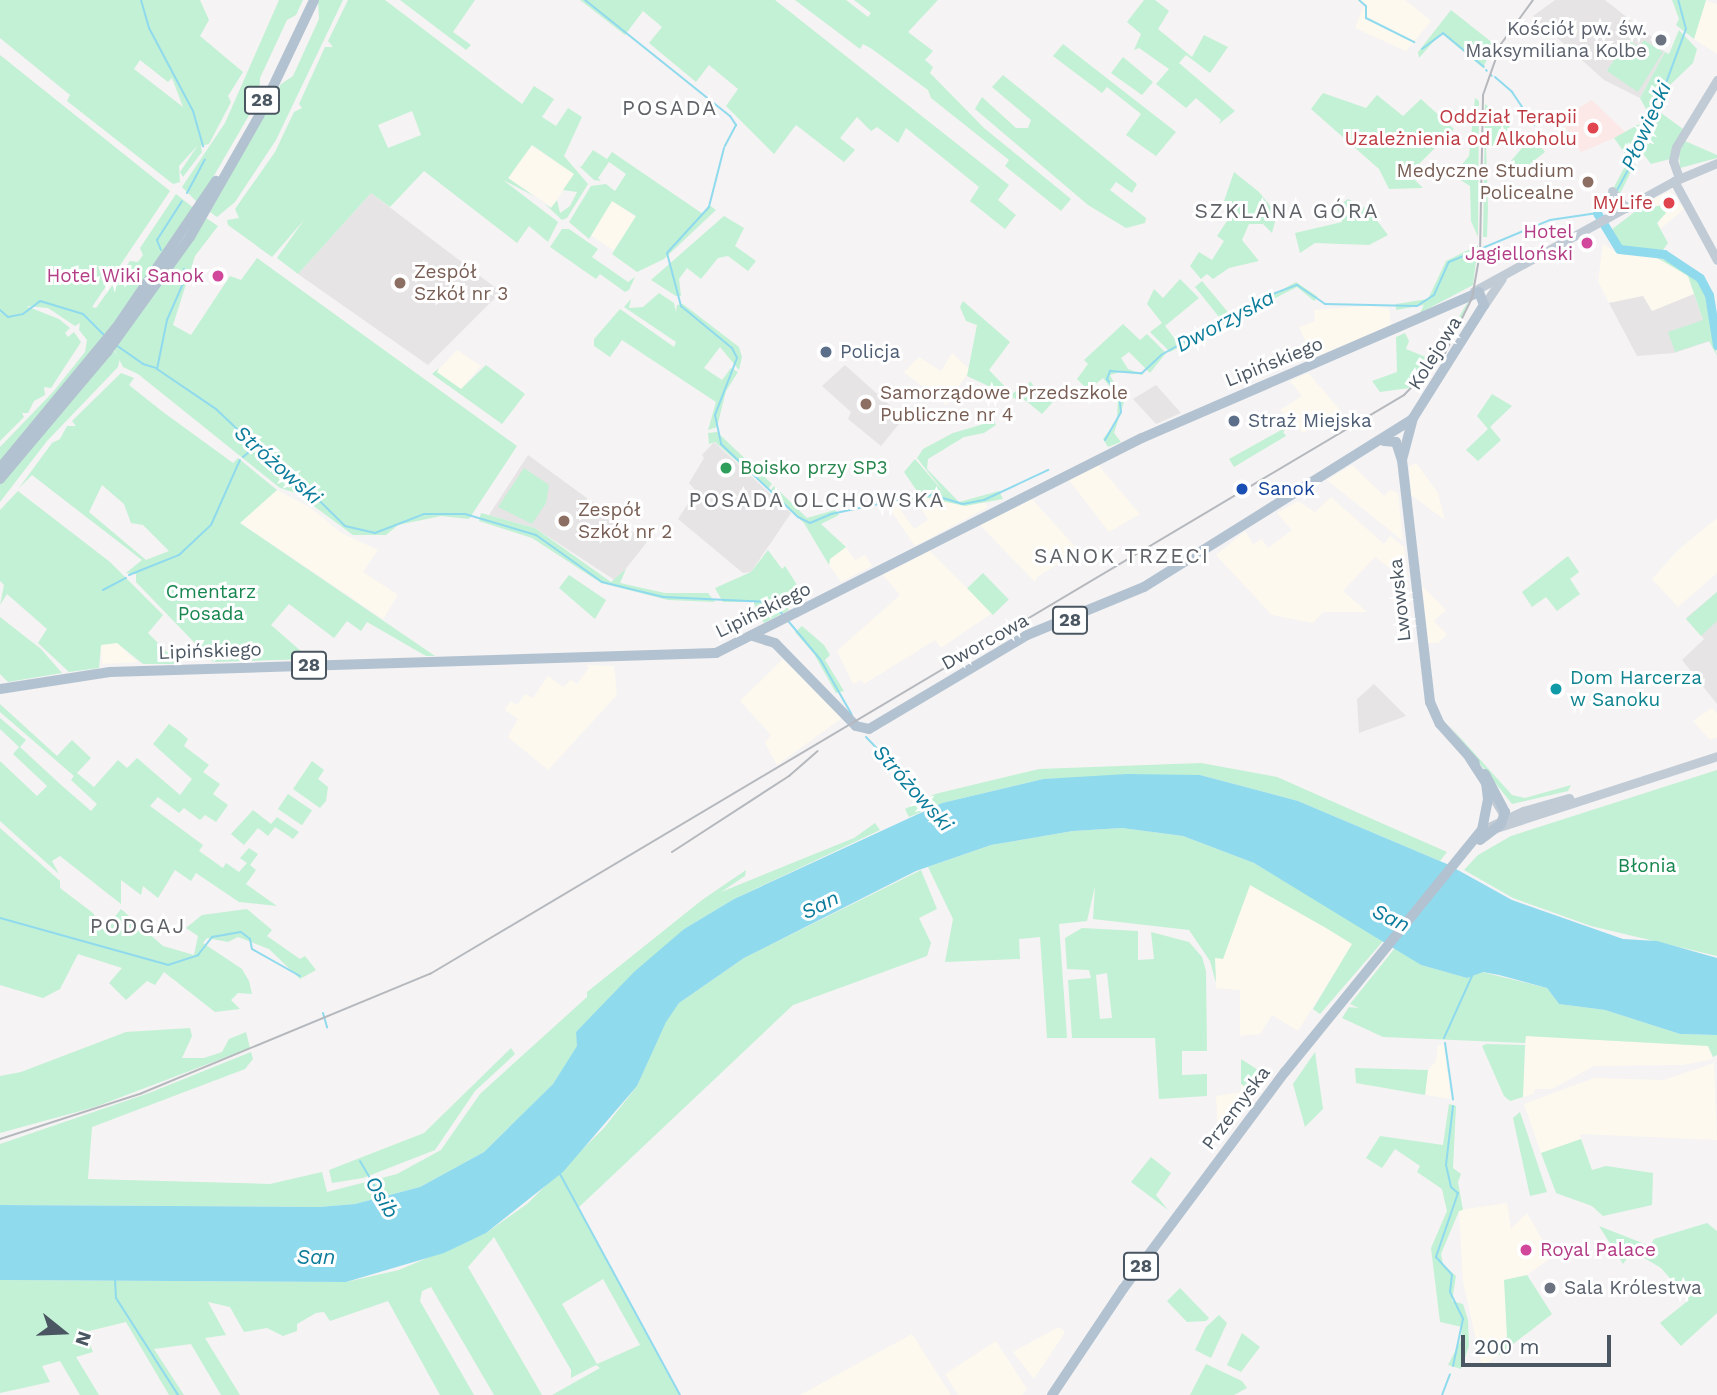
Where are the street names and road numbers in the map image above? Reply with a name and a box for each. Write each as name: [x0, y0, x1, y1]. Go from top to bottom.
road number: 28: [243, 86, 281, 114]
street label: Kolejowa: [1403, 312, 1467, 394]
street label: Lipińskiego: [1222, 332, 1326, 392]
street label: Lwowska: [1384, 557, 1416, 643]
street label: Lipińskiego: [712, 577, 814, 643]
road number: 28: [1051, 606, 1089, 634]
street label: Dworcowa: [937, 609, 1033, 675]
street label: Lipińskiego: [158, 638, 262, 664]
road number: 28: [290, 650, 328, 680]
street label: Przemyska: [1197, 1062, 1275, 1154]
road number: 28: [1122, 1252, 1160, 1280]

